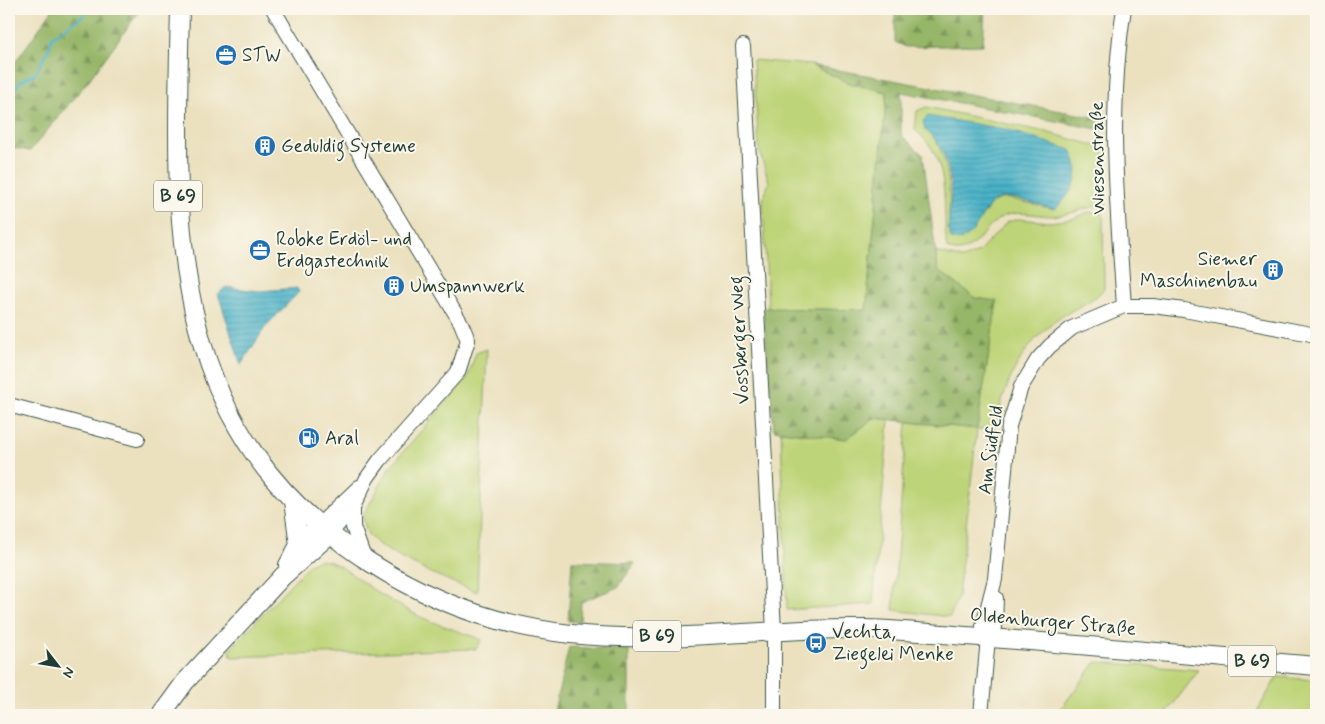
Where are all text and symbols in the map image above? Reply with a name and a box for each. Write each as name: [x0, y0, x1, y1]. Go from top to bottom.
office icon: STW: [214, 43, 238, 67]
place label: STW: [242, 43, 281, 68]
street label: Wiesenstraße: [1085, 101, 1111, 215]
building icon: Geduldig Systeme: [253, 134, 277, 158]
place label: Geduldig Systeme: [281, 134, 416, 162]
road number: B 69: [154, 180, 202, 212]
place label: Robke Erdöl- und Erdgastechnik: [276, 227, 412, 276]
office icon: Robke Erdöl- und Erdgastechnik: [248, 238, 272, 262]
place label: Siemer Maschinenbau: [1140, 247, 1257, 294]
building icon: Siemer Maschinenbau: [1261, 258, 1285, 282]
building icon: Umspannwerk: [382, 274, 406, 298]
place label: Umspannwerk: [410, 274, 525, 299]
street label: Vossberger Weg: [724, 275, 759, 405]
street label: Am Südfeld: [972, 404, 1010, 496]
fuel station icon: Aral: [297, 426, 321, 450]
place label: Aral: [325, 426, 359, 451]
street label: Oldenburger Straße: [969, 602, 1137, 644]
road number: B 69: [633, 620, 681, 652]
place label: Vechta, Ziegelei Menke: [832, 620, 954, 670]
bus stop icon: Vechta, Ziegelei Menke: [804, 631, 828, 655]
north arrow: [32, 642, 82, 692]
road number: B 69: [1228, 646, 1276, 676]
text: N: [58, 664, 78, 681]

